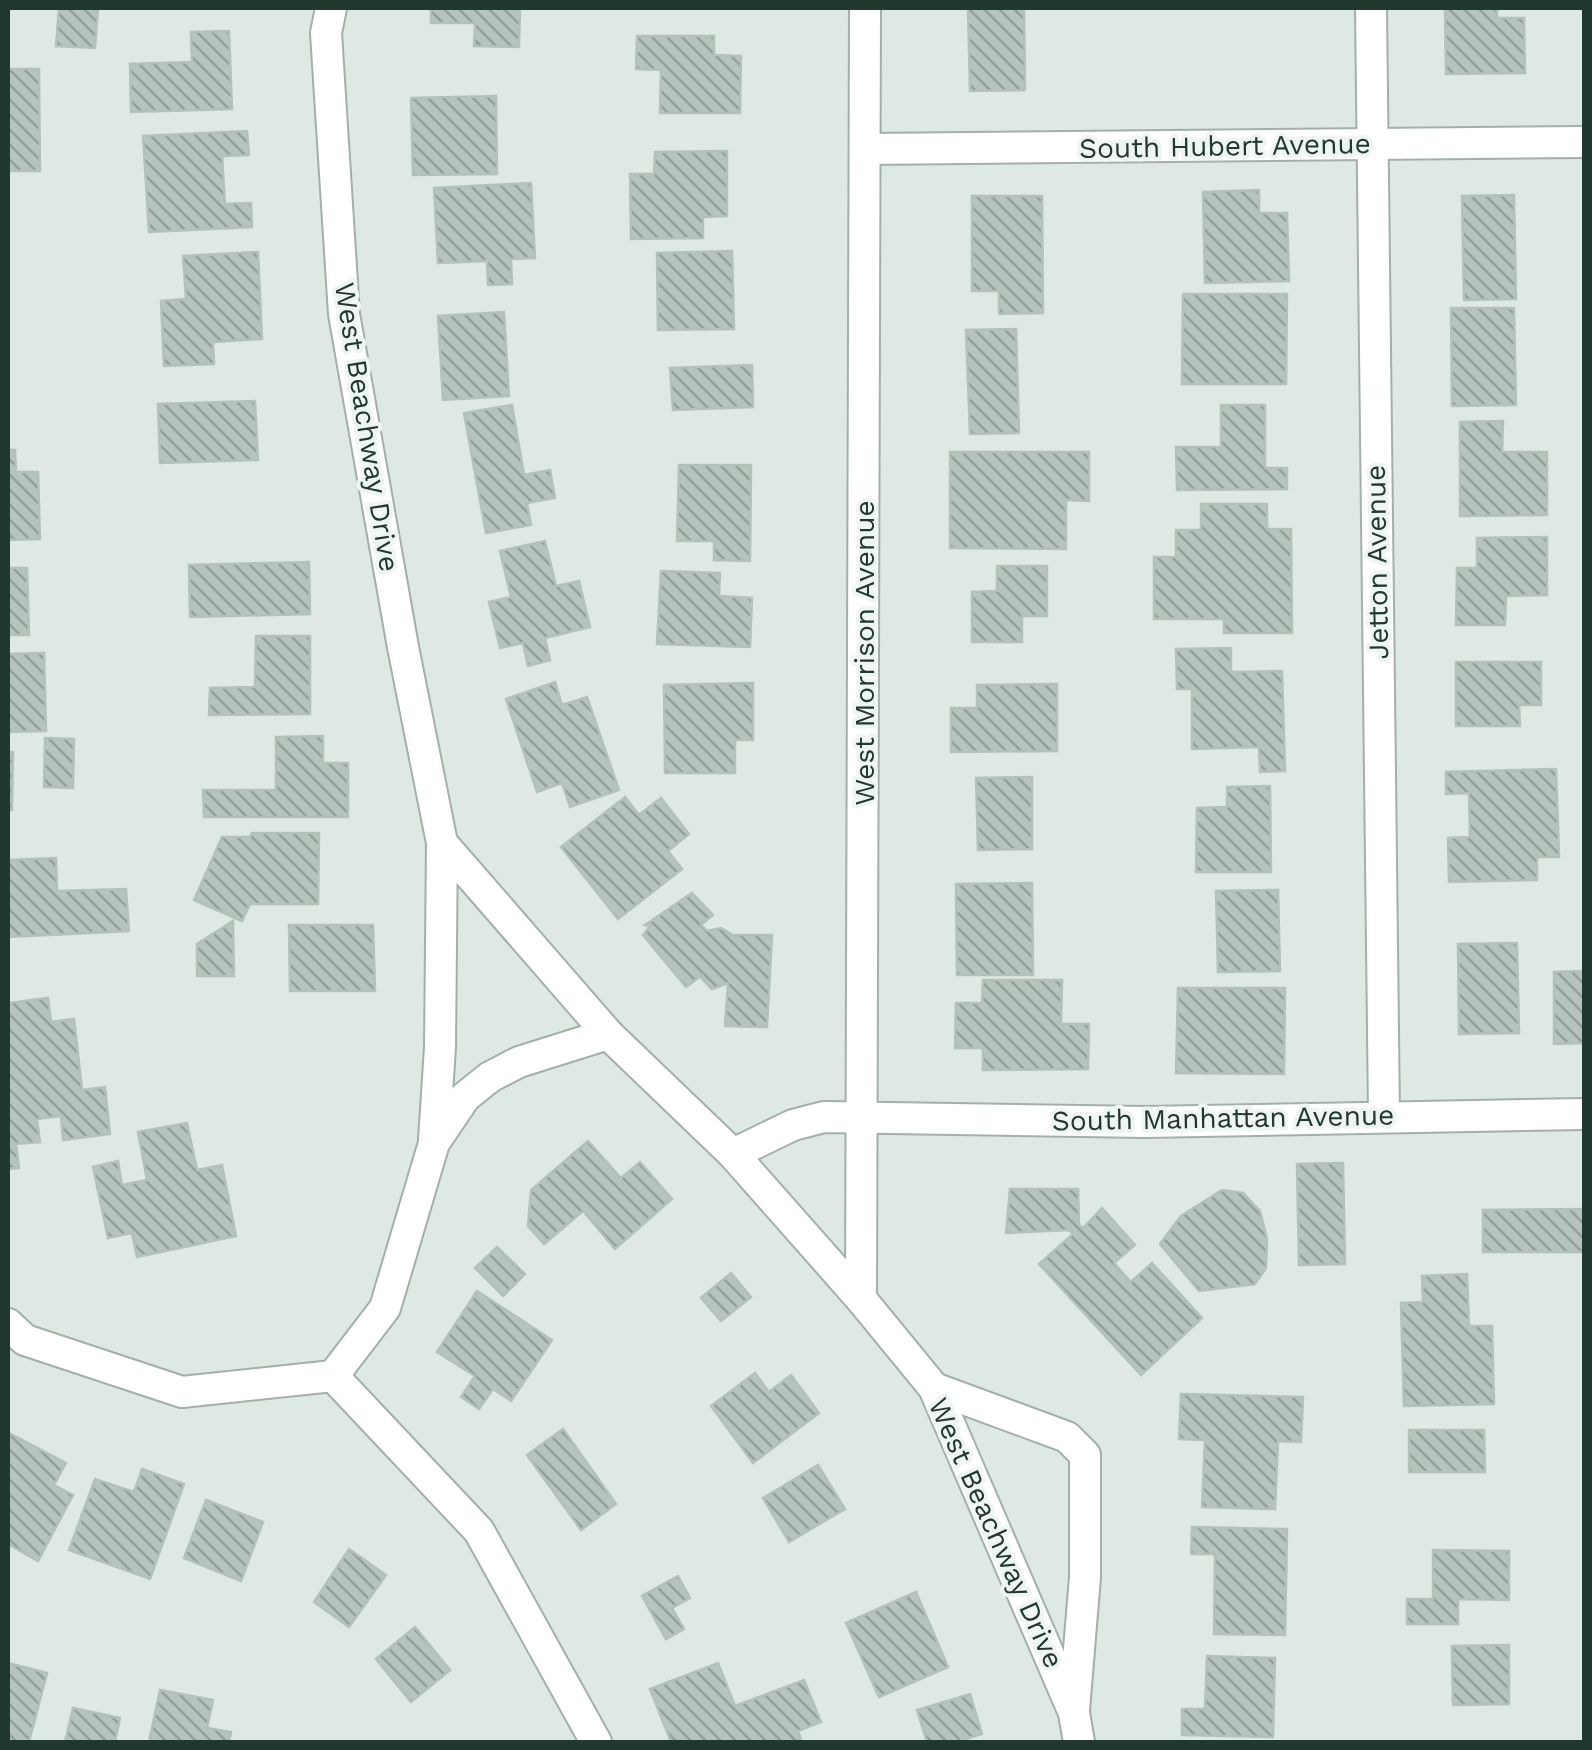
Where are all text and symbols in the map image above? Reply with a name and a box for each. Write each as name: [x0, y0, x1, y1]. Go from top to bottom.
street label: South Hubert Avenue: [1079, 127, 1371, 165]
street label: West Beachway Drive: [328, 280, 406, 574]
street label: Jetton Avenue: [1359, 464, 1395, 660]
street label: West Morrison Avenue: [848, 500, 881, 806]
street label: South Manhattan Avenue: [1051, 1099, 1395, 1137]
street label: West Beachway Drive: [921, 1393, 1071, 1673]

